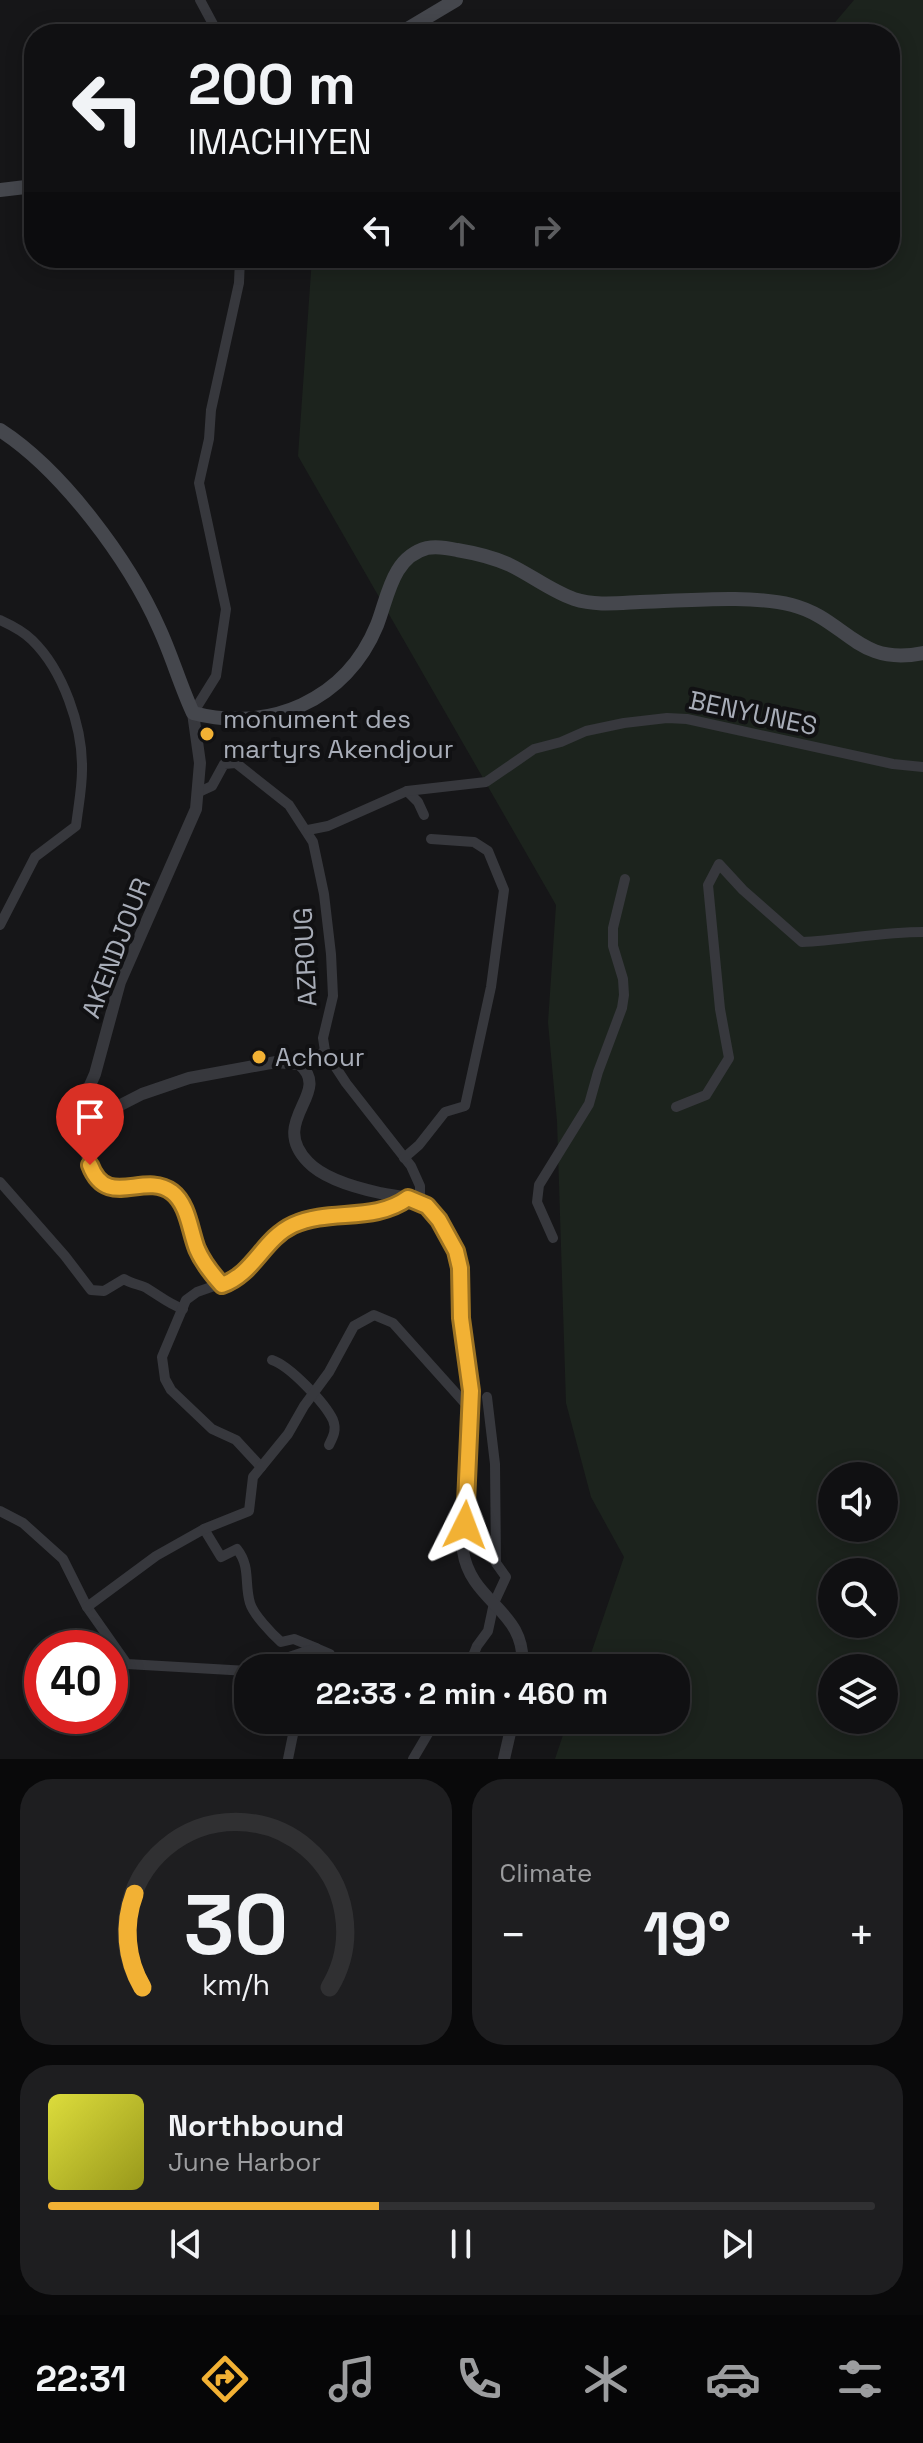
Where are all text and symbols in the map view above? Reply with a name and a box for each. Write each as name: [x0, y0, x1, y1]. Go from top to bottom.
text: 200 m: [188, 49, 356, 120]
icon: left: [56, 56, 160, 160]
text: IMACHIYEN: [188, 119, 372, 165]
icon: left: [356, 208, 400, 252]
icon: ahead: [440, 208, 484, 252]
icon: right: [524, 208, 568, 252]
street label: BENYUNES: [686, 683, 820, 743]
place label: monument des martyrs Akendjour: [223, 702, 454, 766]
marker: monument des martyrs Akendjour: [198, 725, 216, 743]
street label: AKENDJOUR: [74, 873, 158, 1023]
street label: AZROUG: [285, 906, 325, 1008]
place label: Achour: [275, 1040, 365, 1074]
marker: Achour: [250, 1048, 268, 1066]
pin: [56, 1083, 124, 1165]
icon: arrive: [68, 1095, 112, 1139]
map controls: [818, 1462, 898, 1734]
button: sound: [818, 1462, 898, 1542]
position arrow: [423, 1483, 507, 1567]
button: search: [818, 1558, 898, 1638]
speed limit sign: 40: [24, 1630, 128, 1734]
button: layers: [818, 1654, 898, 1734]
text: 22:33 · 2 min · 460 m: [316, 1674, 608, 1713]
text: Climate: [500, 1856, 592, 1890]
text: 30: [184, 1872, 288, 1978]
text: 19°: [643, 1896, 731, 1973]
text: −: [500, 1907, 527, 1963]
text: +: [848, 1907, 875, 1963]
text: km/h: [202, 1967, 270, 2003]
text: Northbound: [168, 2106, 344, 2145]
text: June Harbor: [168, 2145, 321, 2179]
icon: previous: [164, 2222, 208, 2266]
icon: pause: [439, 2222, 483, 2266]
icon: next: [715, 2222, 759, 2266]
icon: directions: [197, 2351, 253, 2407]
icon: music: [324, 2351, 380, 2407]
icon: phone: [451, 2351, 507, 2407]
icon: climate: [578, 2351, 634, 2407]
icon: car: [705, 2351, 761, 2407]
icon: filters: [832, 2351, 888, 2407]
text: 22:31: [35, 2356, 126, 2402]

